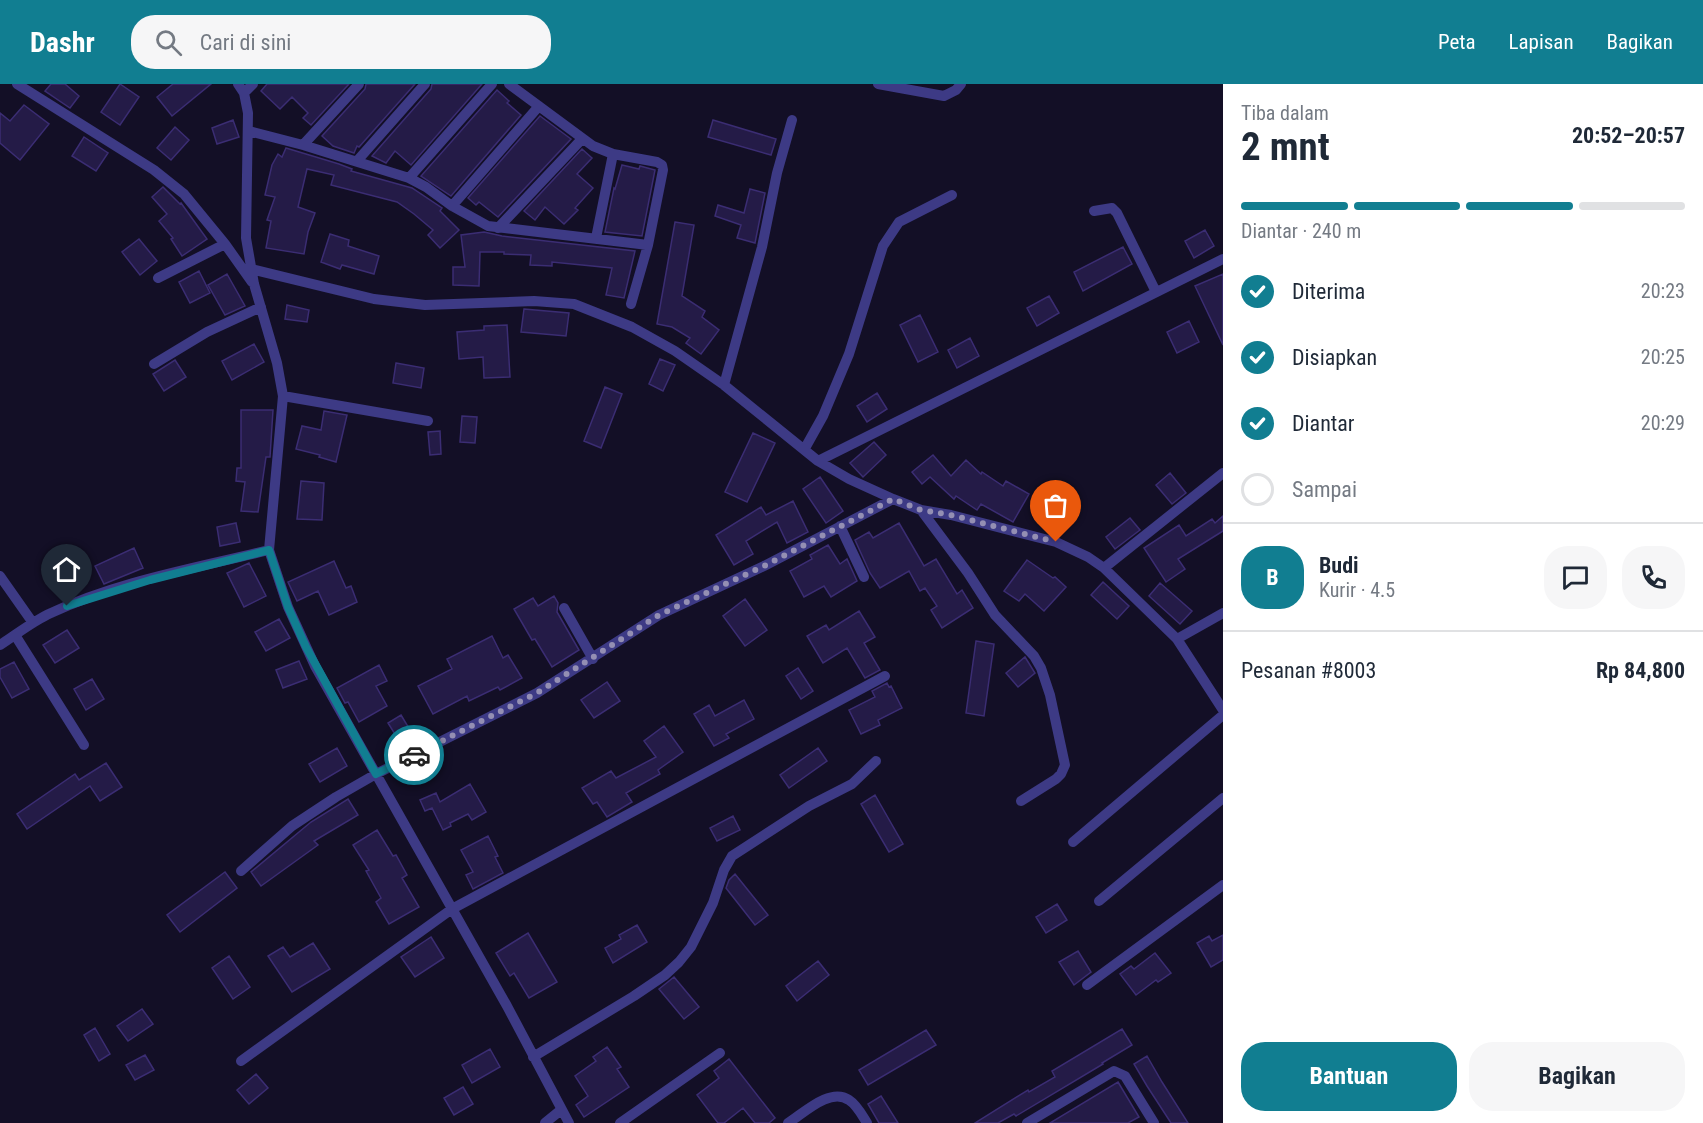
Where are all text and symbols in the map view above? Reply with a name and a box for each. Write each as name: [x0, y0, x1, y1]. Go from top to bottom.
search box: [131, 15, 551, 69]
text: Dashr: [30, 26, 95, 59]
icon: search: [152, 26, 185, 59]
text: Cari di sini: [200, 30, 291, 55]
text: Peta: [1438, 30, 1476, 54]
text: Lapisan: [1509, 30, 1574, 54]
text: Bagikan: [1607, 30, 1673, 54]
text: Tiba dalam: [1241, 101, 1329, 125]
text: 20:52–20:57: [1572, 123, 1685, 148]
text: 2 mnt: [1241, 124, 1330, 170]
text: Diantar · 240 m: [1241, 219, 1361, 243]
icon: check: [1241, 275, 1274, 308]
text: Diterima: [1292, 279, 1365, 304]
text: 20:23: [1641, 279, 1685, 303]
icon: check: [1241, 341, 1274, 374]
text: Disiapkan: [1292, 345, 1377, 370]
text: 20:25: [1641, 345, 1685, 369]
icon: check: [1241, 407, 1274, 440]
text: Diantar: [1292, 411, 1355, 436]
text: 20:29: [1641, 411, 1685, 435]
text: Sampai: [1292, 477, 1357, 502]
pin: [1030, 480, 1081, 542]
icon: bag: [1039, 489, 1072, 522]
pin: [41, 544, 92, 606]
button: chat: [1544, 546, 1607, 609]
button: phone: [1622, 546, 1685, 609]
icon: home: [50, 553, 83, 586]
text: Budi: [1319, 553, 1359, 578]
text: B: [1266, 565, 1279, 590]
text: Kurir · 4.5: [1319, 578, 1395, 602]
text: Pesanan #8003: [1241, 658, 1376, 683]
text: Rp 84,800: [1596, 658, 1685, 683]
courier: [384, 725, 444, 785]
icon: car: [398, 739, 431, 772]
button: Bantuan: [1241, 1042, 1457, 1111]
button: Bagikan: [1469, 1042, 1685, 1111]

